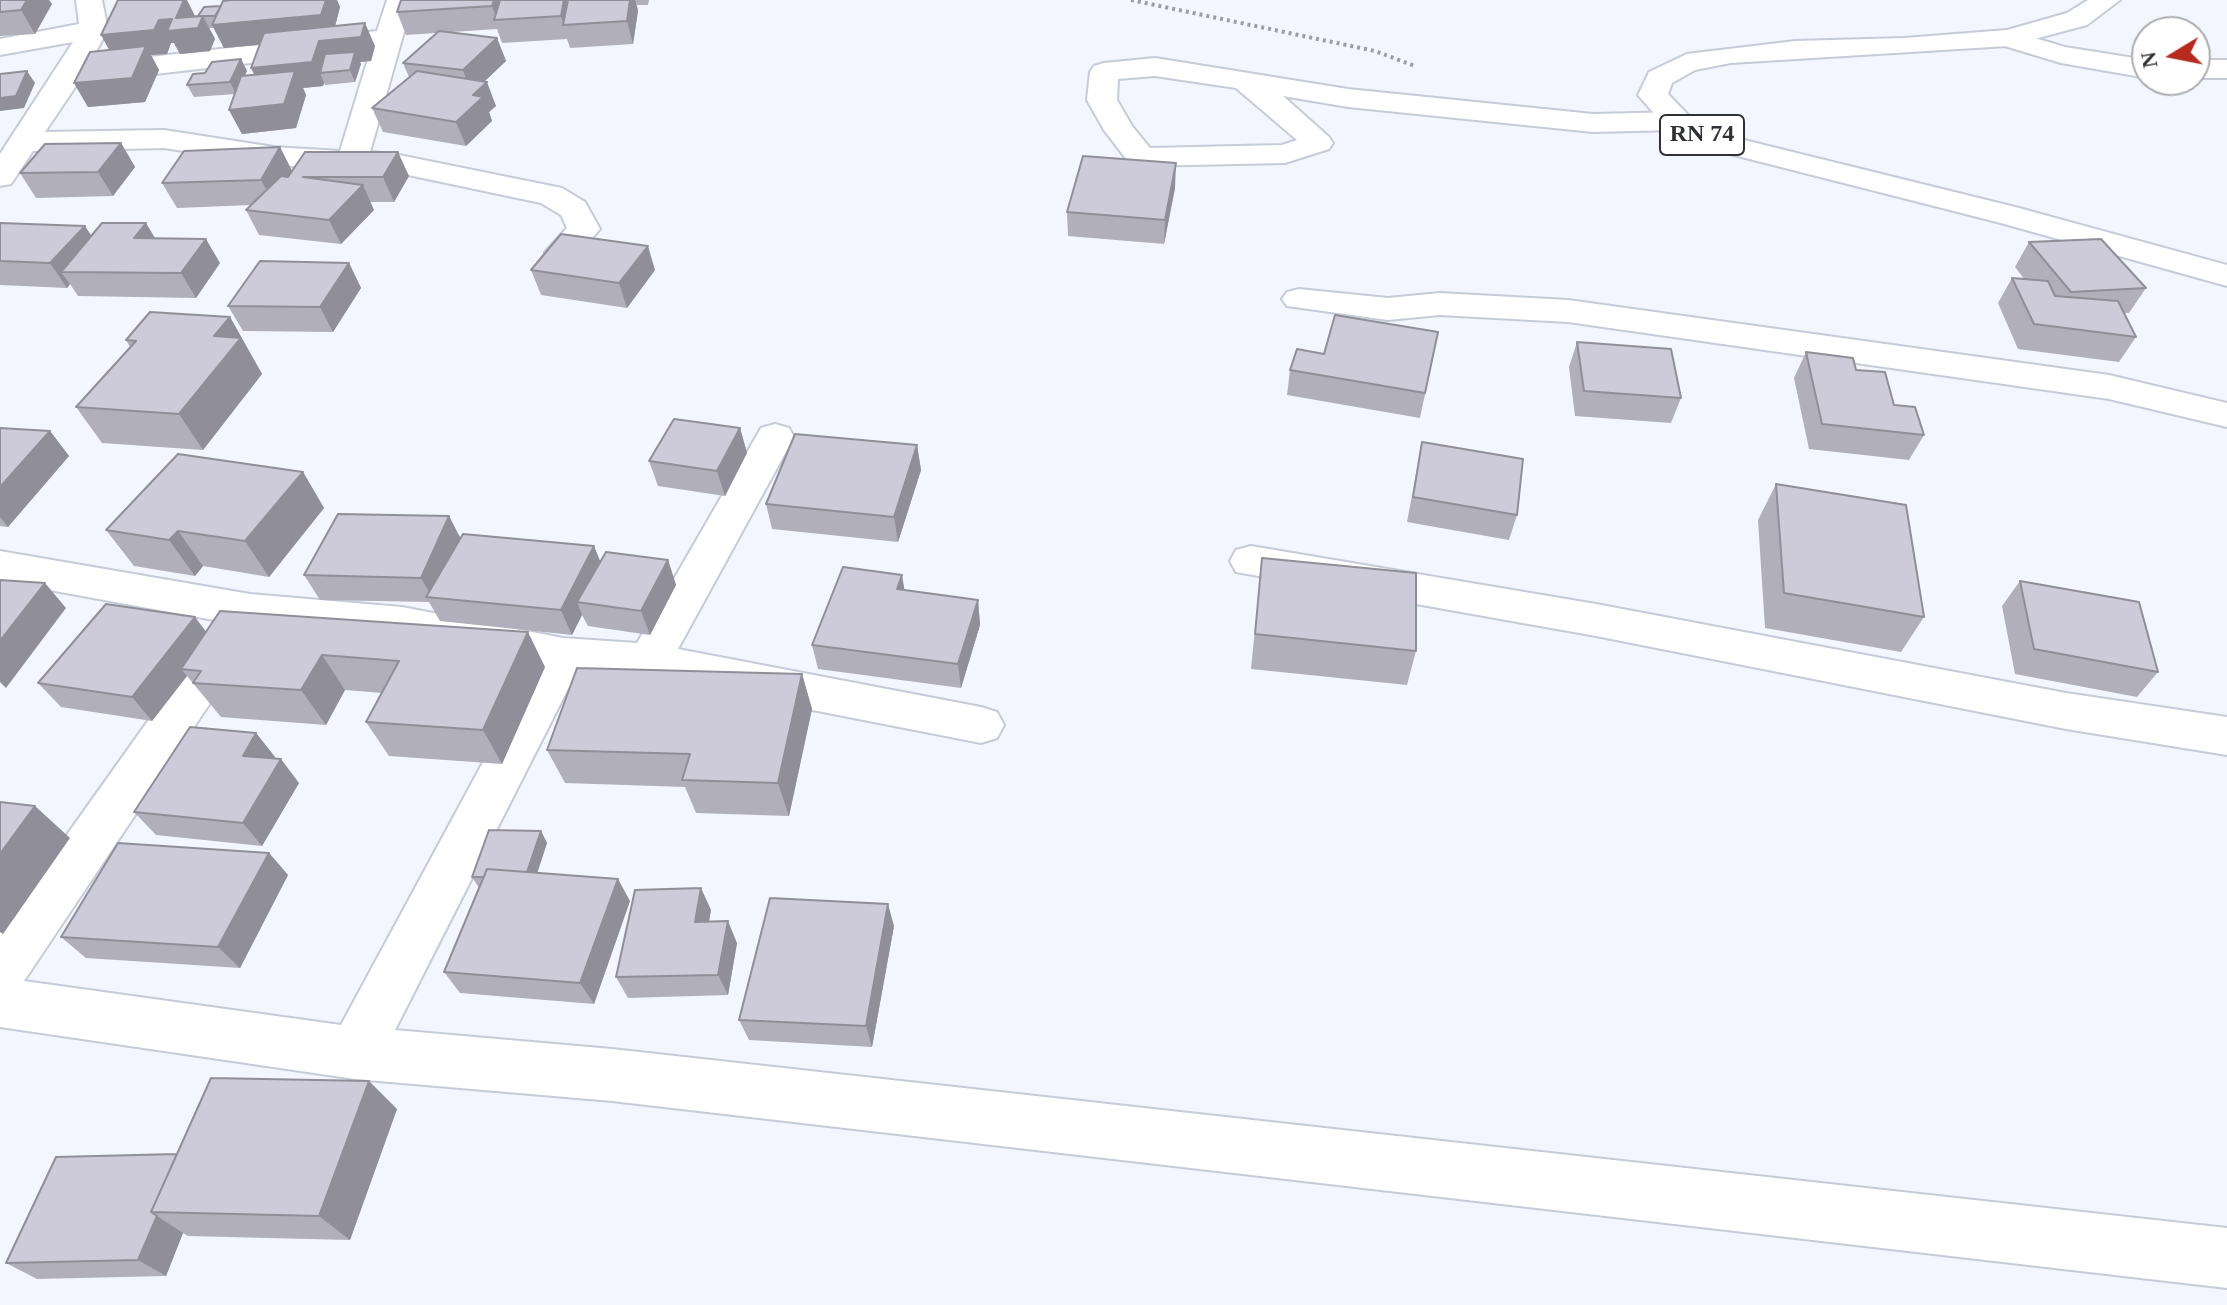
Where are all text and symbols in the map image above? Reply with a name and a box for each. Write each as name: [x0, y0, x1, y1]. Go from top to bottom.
north arrow: [2131, 16, 2211, 96]
text: N: [2135, 50, 2163, 70]
road number: RN 74: [1660, 115, 1744, 155]

